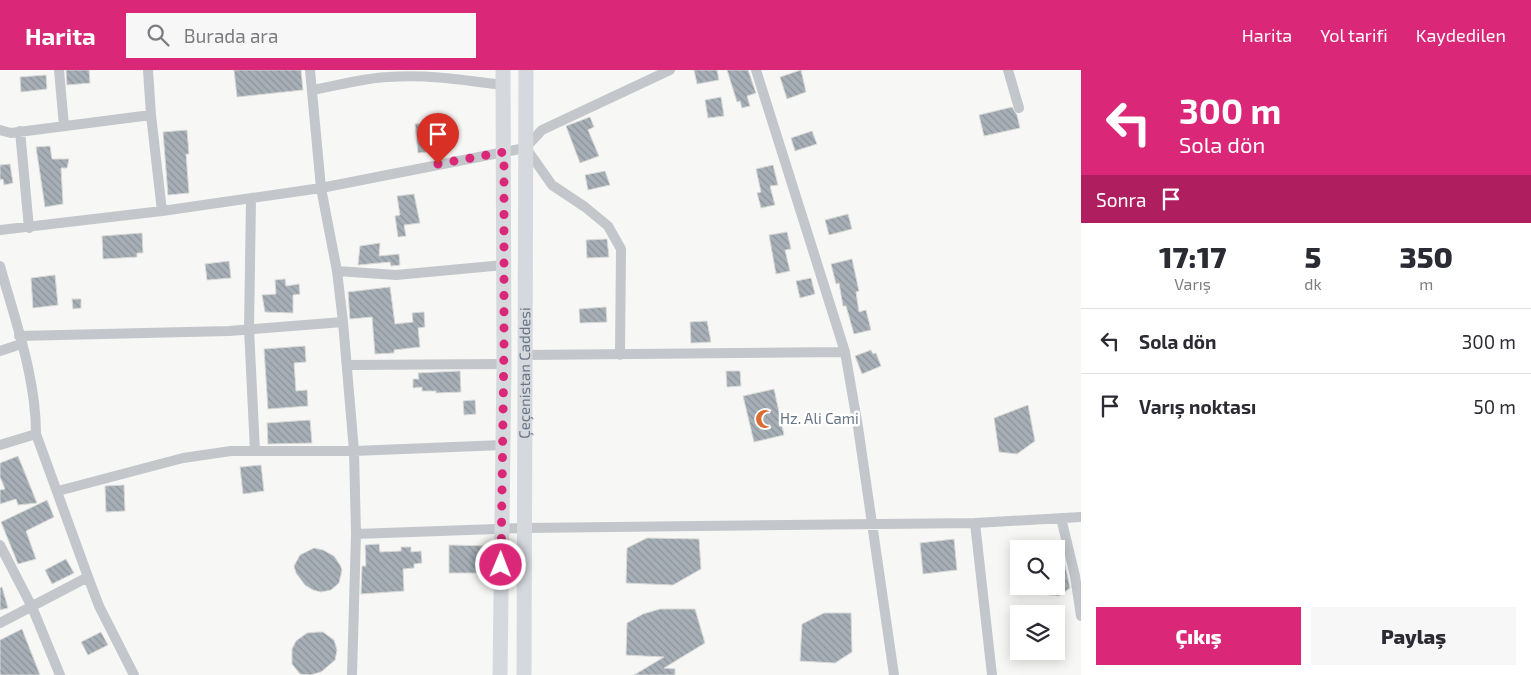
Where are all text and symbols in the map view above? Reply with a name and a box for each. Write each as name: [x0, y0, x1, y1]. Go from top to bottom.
search box: [126, 13, 476, 58]
text: Harita: [25, 21, 96, 50]
icon: search: [144, 21, 172, 49]
text: Burada ara: [184, 24, 278, 47]
text: Harita: [1242, 24, 1292, 46]
text: Yol tarifi: [1320, 24, 1388, 46]
text: Kaydedilen: [1416, 24, 1506, 46]
text: 300 m: [1179, 89, 1281, 131]
icon: left: [1096, 90, 1161, 155]
pin: [417, 113, 459, 164]
icon: arrive: [424, 120, 452, 148]
text: Sola dön: [1179, 131, 1265, 157]
icon: arrive: [1157, 185, 1185, 213]
text: Sonra: [1096, 188, 1147, 211]
text: 17:17: [1159, 238, 1226, 274]
text: 5: [1305, 238, 1321, 274]
text: 350: [1400, 238, 1453, 274]
text: Varış: [1174, 274, 1211, 293]
text: dk: [1304, 274, 1322, 293]
text: m: [1419, 274, 1433, 293]
street label: Çeçenistan Caddesi: [515, 307, 534, 439]
icon: left: [1096, 327, 1124, 355]
text: Sola dön: [1139, 330, 1216, 353]
text: 300 m: [1462, 330, 1516, 353]
icon: arrive: [1096, 392, 1124, 420]
text: Varış noktası: [1139, 395, 1256, 418]
text: 50 m: [1473, 395, 1516, 418]
mosque icon: Hz. Ali Cami: [754, 408, 776, 430]
place label: Hz. Ali Cami: [780, 409, 859, 427]
position arrow: [474, 538, 526, 590]
map controls: [1010, 540, 1065, 660]
button: search: [1010, 540, 1065, 595]
button: layers: [1010, 605, 1065, 660]
button: Çıkış: [1096, 607, 1301, 665]
button: Paylaş: [1311, 607, 1516, 665]

